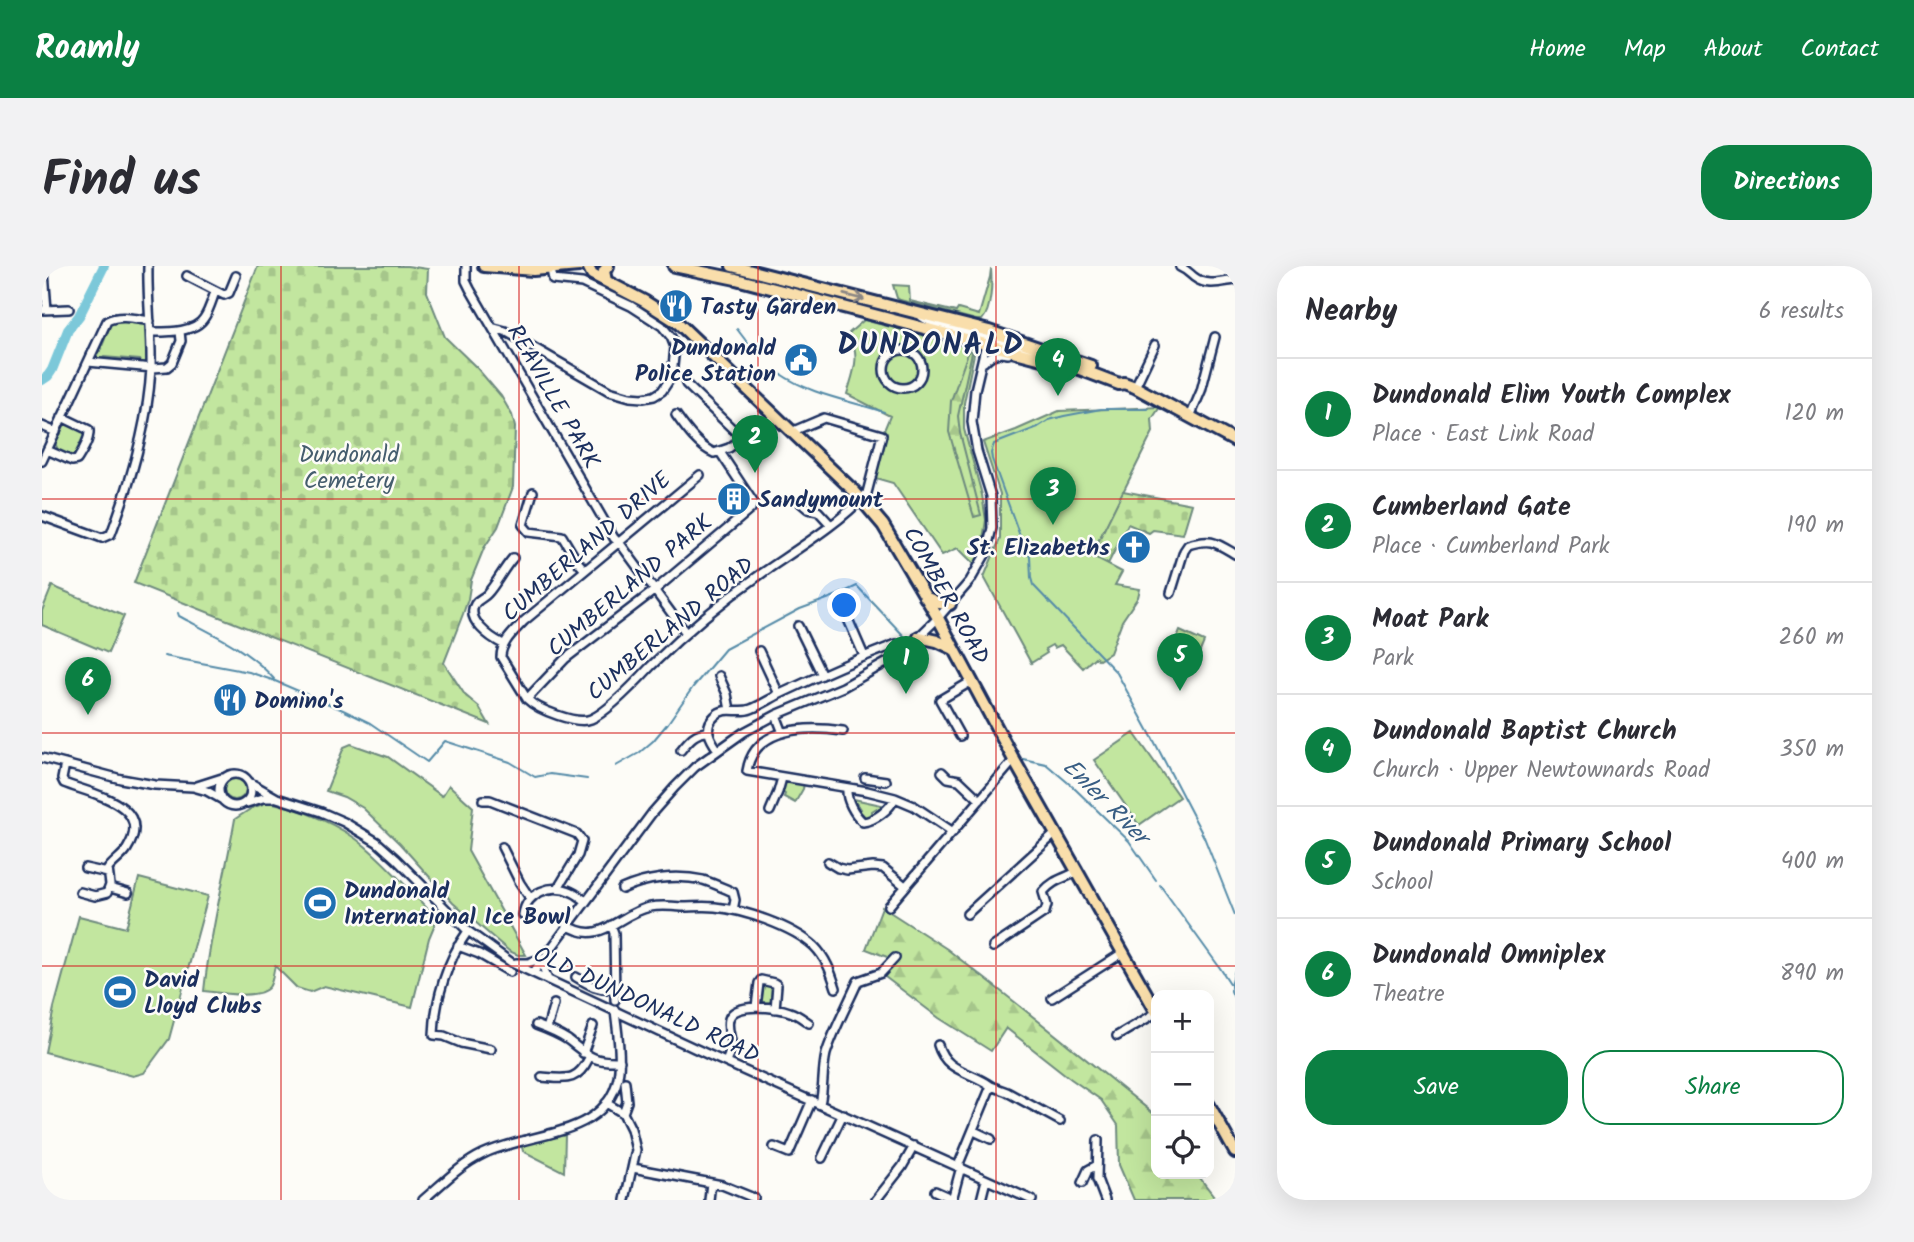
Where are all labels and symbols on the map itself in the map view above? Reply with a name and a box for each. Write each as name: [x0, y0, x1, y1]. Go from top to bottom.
restaurant icon: Tasty Garden: [657, 287, 695, 325]
place label: Tasty Garden: [700, 290, 837, 326]
one-way arrow: [843, 291, 865, 304]
street label: REAVILLE PARK: [496, 318, 608, 476]
district label: DUNDONALD: [837, 322, 1025, 370]
place label: Dundonald Police Station: [635, 331, 777, 393]
pin: 4: [1035, 338, 1081, 396]
public building icon: Dundonald Police Station: [782, 341, 820, 379]
pin: 2: [732, 415, 778, 473]
park label: Dundonald Cemetery: [299, 438, 400, 500]
street label: CUMBERLAND DRIVE: [495, 463, 680, 631]
pin: 3: [1030, 467, 1076, 525]
building icon: Sandymount: [715, 480, 753, 518]
place label: Sandymount: [758, 483, 884, 519]
street label: CUMBERLAND PARK: [539, 506, 721, 667]
street label: COMBER ROAD: [892, 520, 998, 672]
church icon: St. Elizabeths: [1115, 528, 1153, 566]
place label: St. Elizabeths: [967, 531, 1110, 567]
street label: CUMBERLAND ROAD: [579, 548, 763, 711]
your location: [827, 588, 861, 622]
pin: 5: [1157, 633, 1203, 691]
pin: 1: [883, 636, 929, 694]
pin: 6: [65, 657, 111, 715]
restaurant icon: Domino's: [211, 681, 249, 719]
place label: Domino's: [254, 684, 344, 720]
water label: Enler River: [1052, 749, 1161, 858]
place label: Dundonald International Ice Bowl: [344, 874, 571, 936]
sports icon: Dundonald International Ice Bowl: [301, 884, 339, 922]
street label: OLD DUNDONALD ROAD: [527, 937, 766, 1074]
place label: David Lloyd Clubs: [144, 963, 262, 1025]
sports icon: David Lloyd Clubs: [101, 973, 139, 1011]

